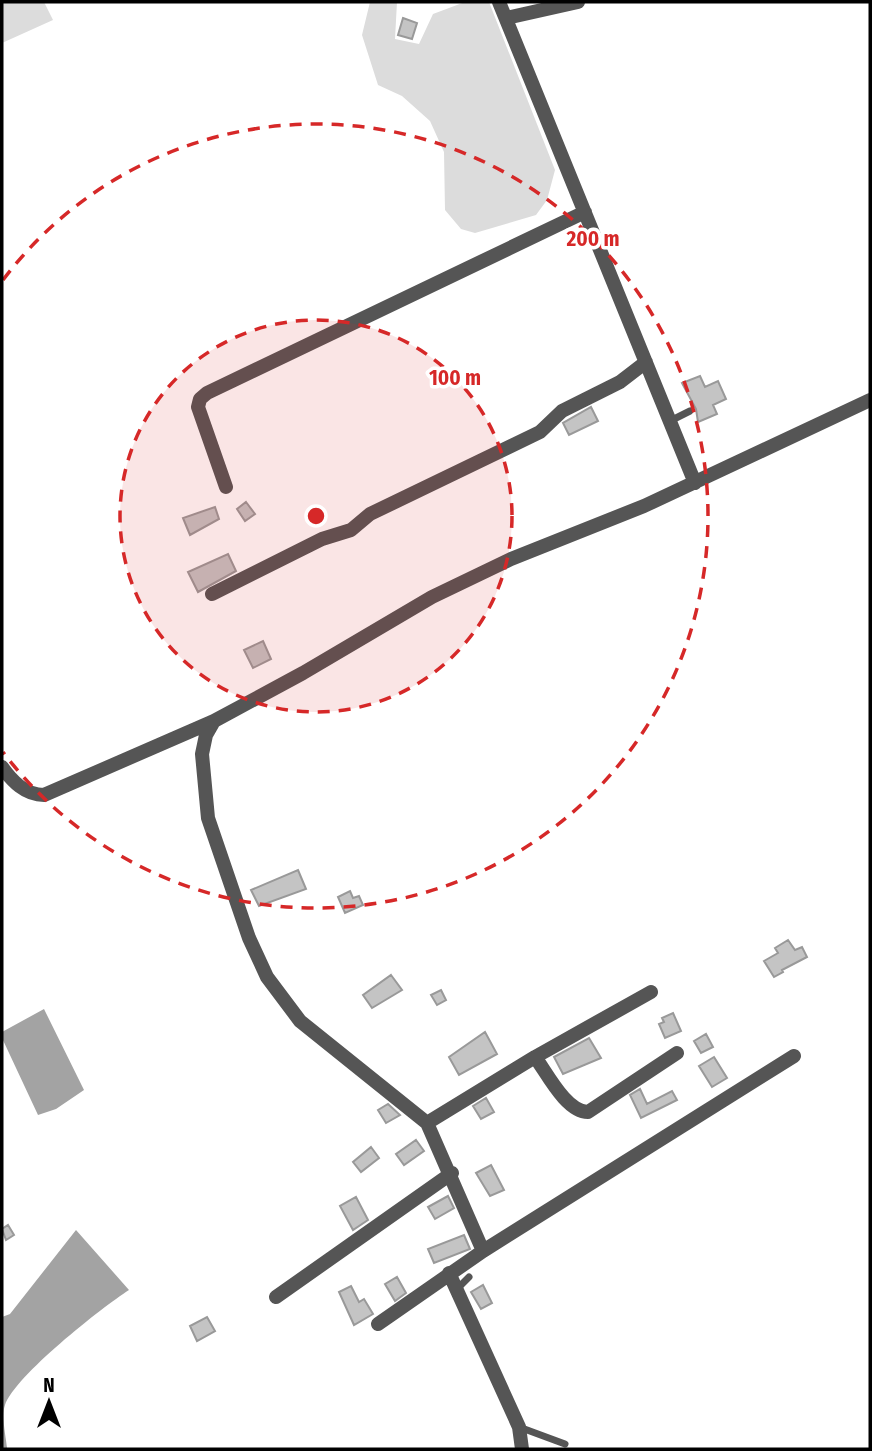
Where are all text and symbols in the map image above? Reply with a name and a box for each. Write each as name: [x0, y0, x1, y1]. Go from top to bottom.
text: 200 m: [565, 226, 620, 252]
text: 100 m: [429, 365, 481, 391]
centre of rings: [304, 504, 328, 528]
north arrow: [14, 1367, 84, 1437]
text: N: [43, 1374, 55, 1397]

